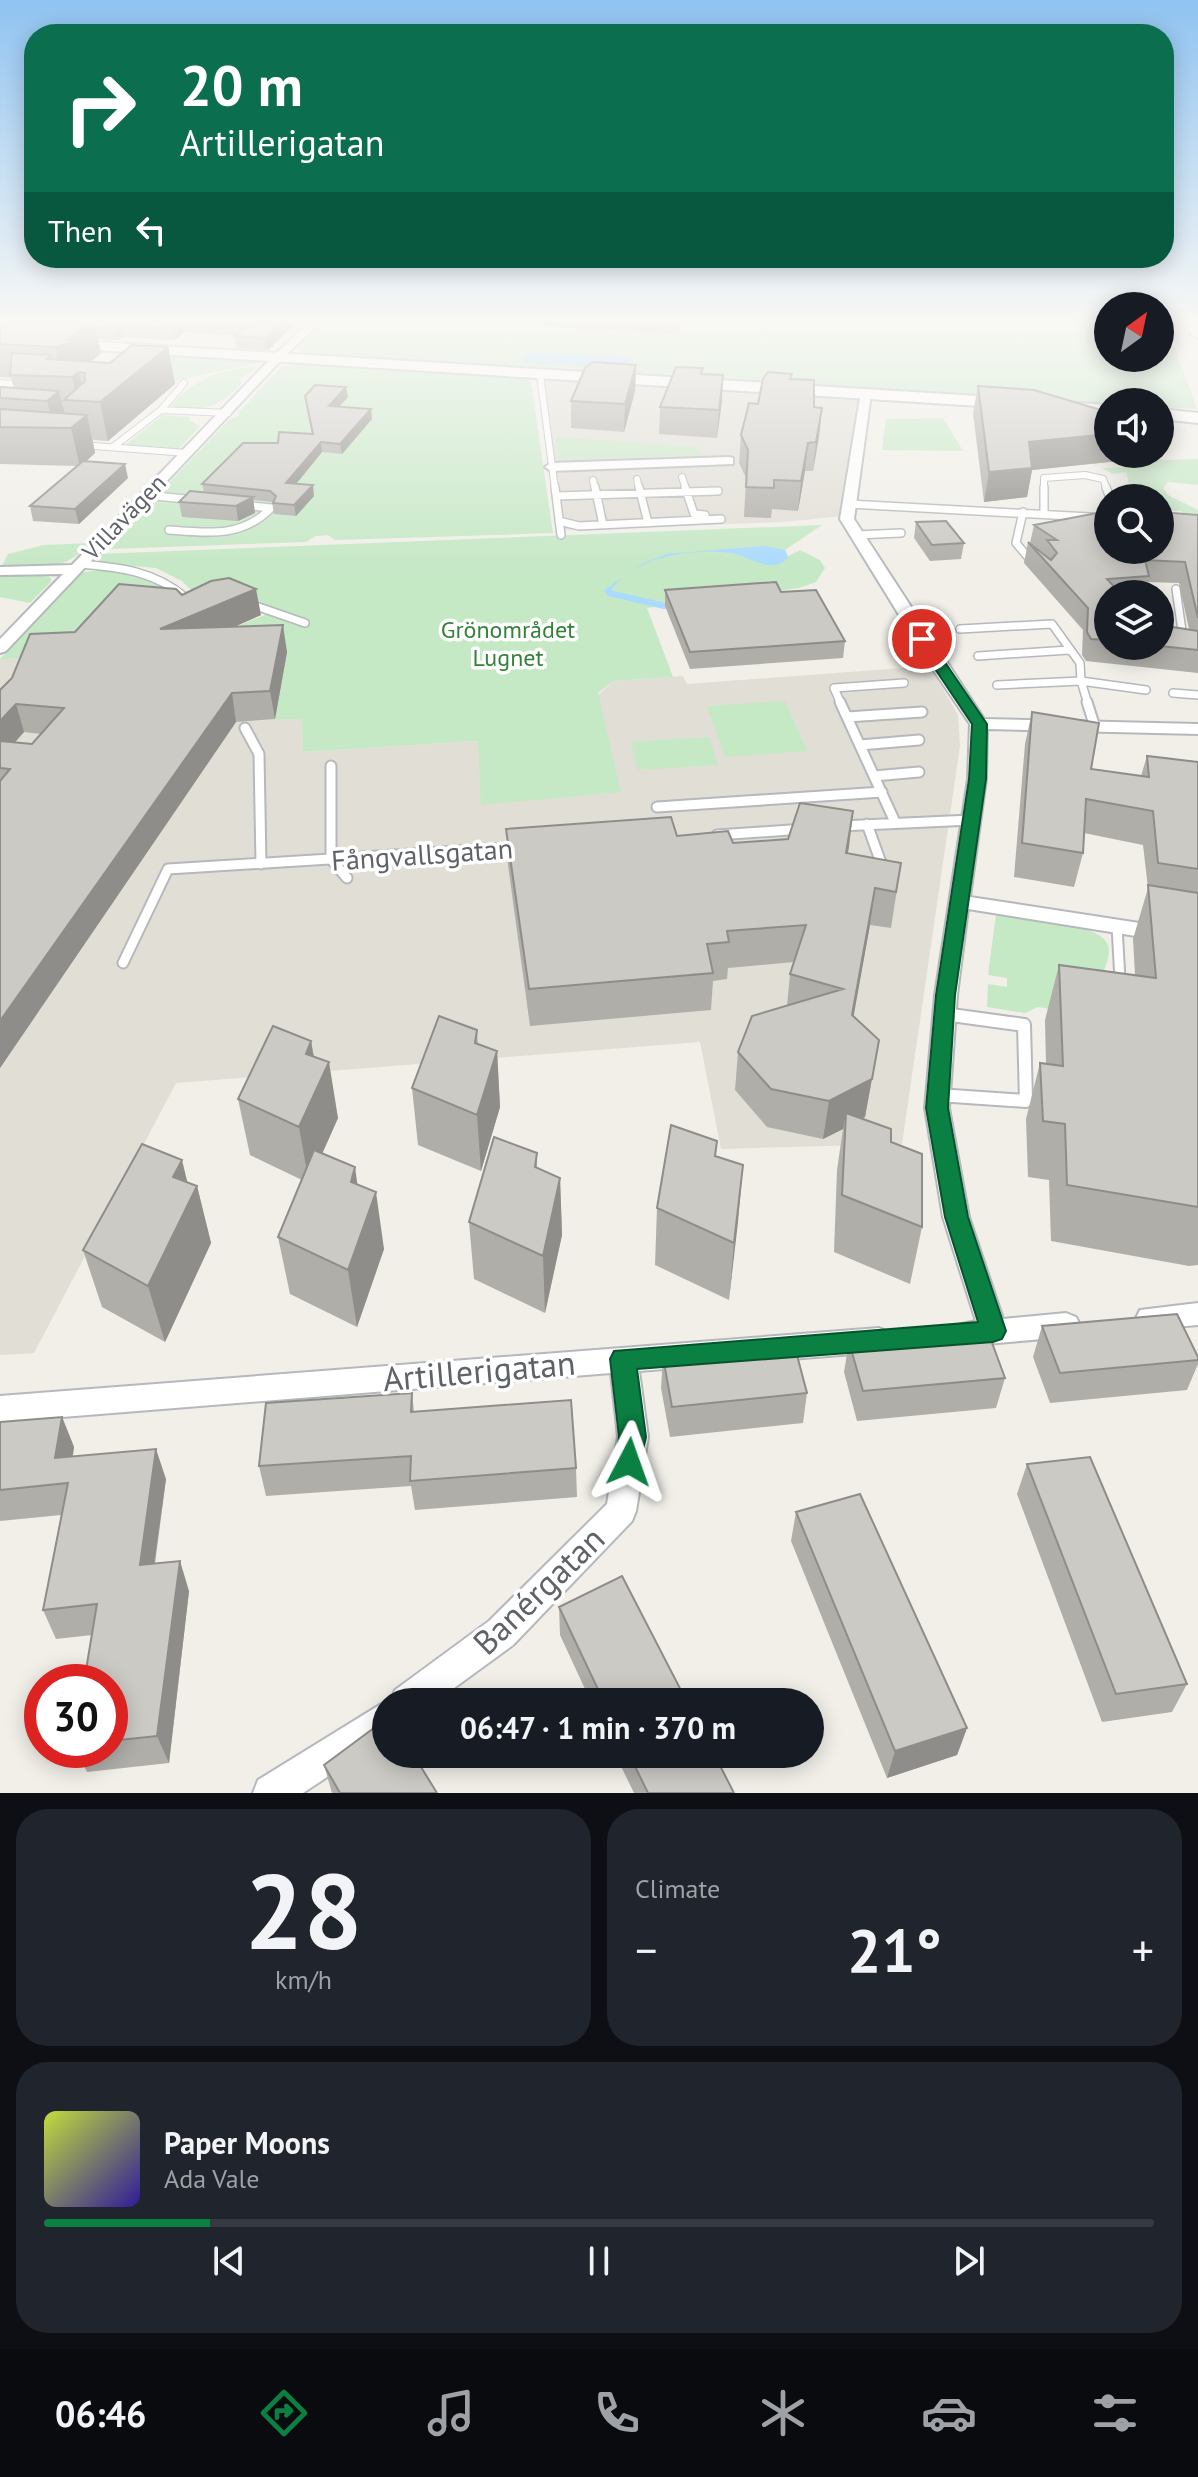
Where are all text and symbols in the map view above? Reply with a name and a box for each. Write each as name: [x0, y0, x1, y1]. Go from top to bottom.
text: 20 m: [180, 49, 303, 121]
icon: right: [48, 56, 152, 160]
text: Artillerigatan: [180, 119, 384, 166]
icon: left: [129, 208, 173, 252]
text: Then: [48, 211, 113, 250]
north arrow: [1094, 292, 1174, 372]
map controls: [1094, 292, 1174, 660]
button: sound: [1094, 388, 1174, 468]
street label: Villavägen: [75, 468, 173, 567]
button: search: [1094, 484, 1174, 564]
button: layers: [1094, 580, 1174, 660]
pin: [888, 605, 956, 673]
park label: Grönområdet Lugnet: [441, 614, 575, 673]
icon: arrive: [900, 617, 944, 661]
street label: Fångvallsgatan: [330, 829, 514, 879]
street label: Artillerigatan: [381, 1340, 577, 1400]
position arrow: [587, 1420, 671, 1504]
street label: Banérgatan: [463, 1516, 613, 1664]
speed limit sign: 30: [24, 1664, 128, 1768]
text: 06:47 · 1 min · 370 m: [460, 1708, 736, 1747]
text: 28: [245, 1843, 362, 1978]
text: Climate: [635, 1872, 720, 1905]
text: 21°: [847, 1911, 942, 1989]
text: −: [635, 1921, 657, 1978]
text: +: [1132, 1921, 1154, 1978]
text: km/h: [275, 1963, 332, 1996]
text: Paper Moons: [164, 2123, 330, 2162]
text: Ada Vale: [164, 2162, 259, 2195]
icon: previous: [207, 2239, 251, 2283]
icon: pause: [577, 2239, 621, 2283]
icon: next: [947, 2239, 991, 2283]
icon: directions: [256, 2385, 312, 2441]
icon: music: [423, 2385, 479, 2441]
icon: phone: [589, 2385, 645, 2441]
icon: climate: [755, 2385, 811, 2441]
icon: car: [921, 2385, 977, 2441]
icon: filters: [1087, 2385, 1143, 2441]
text: 06:46: [55, 2390, 146, 2437]

